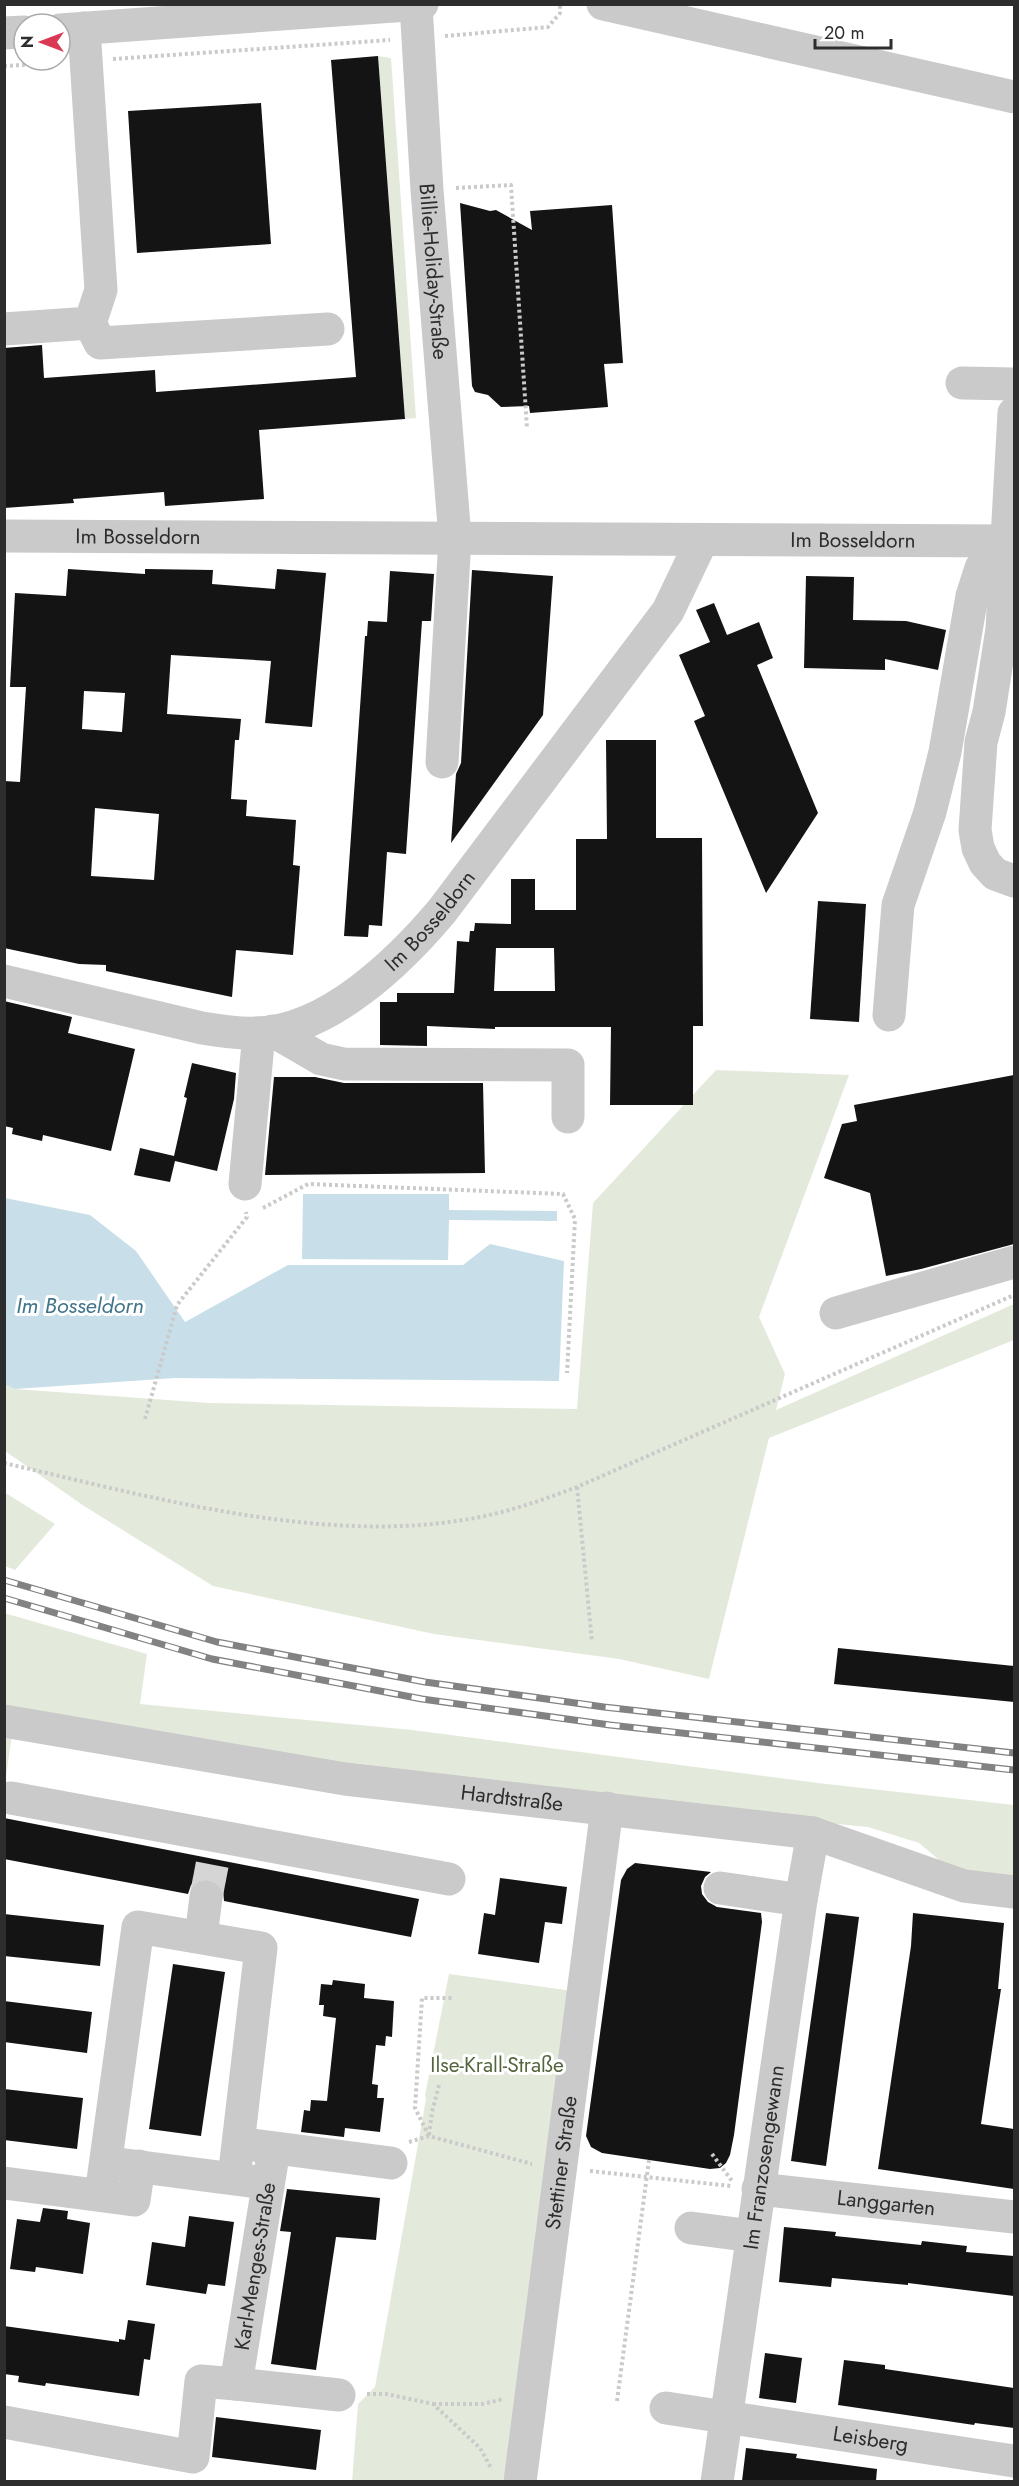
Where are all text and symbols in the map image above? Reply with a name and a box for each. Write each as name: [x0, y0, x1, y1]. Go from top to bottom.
north arrow: [12, 12, 72, 72]
scale bar: [815, 12, 892, 50]
text: 20 m: [824, 20, 864, 46]
text: N: [16, 36, 39, 48]
street label: Billie-Holiday-Straße: [412, 182, 456, 361]
street label: Im Bosseldorn: [75, 521, 201, 552]
street label: Im Bosseldorn: [790, 525, 916, 556]
street label: Im Bosseldorn: [378, 864, 482, 978]
water label: Im Bosseldorn: [16, 1289, 144, 1321]
street label: Hardtstraße: [459, 1777, 565, 1819]
park label: Ilse-Krall-Straße: [430, 2050, 564, 2080]
street label: Im Franzosengewann: [736, 2063, 792, 2252]
street label: Stettiner Straße: [538, 2094, 585, 2231]
street label: Karl-Menges-Straße: [227, 2180, 283, 2352]
street label: Langgarten: [836, 2183, 937, 2223]
street label: Leisberg: [831, 2419, 910, 2460]

